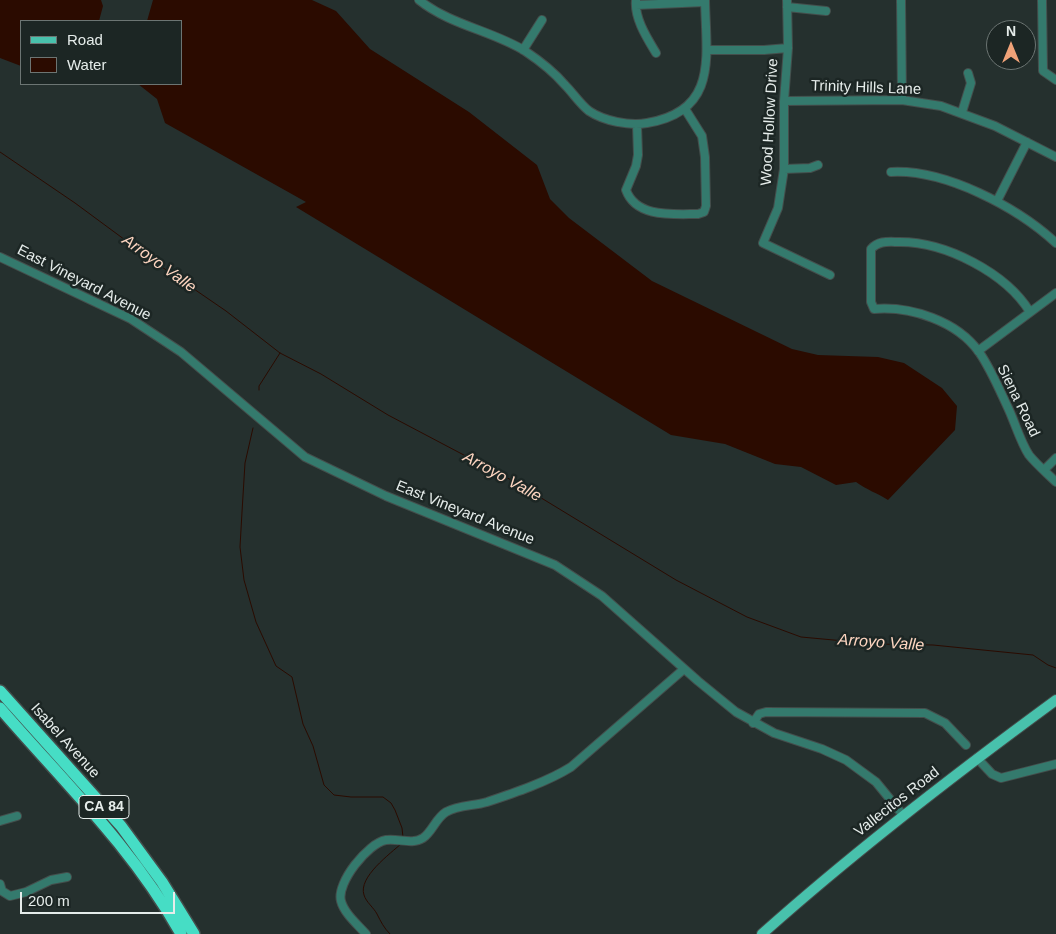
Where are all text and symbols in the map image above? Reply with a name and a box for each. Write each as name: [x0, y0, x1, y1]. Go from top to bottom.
legend: [20, 20, 182, 85]
north arrow: [986, 20, 1036, 70]
text: N: [1006, 23, 1016, 39]
text: Road: [67, 31, 103, 48]
text: Water: [67, 56, 106, 73]
street label: Wood Hollow Drive: [758, 58, 782, 186]
street label: Trinity Hills Lane: [811, 77, 921, 99]
water label: Arroyo Valle: [118, 231, 200, 297]
street label: East Vineyard Avenue: [14, 241, 154, 325]
street label: Siena Road: [993, 362, 1043, 440]
water label: Arroyo Valle: [459, 448, 545, 506]
street label: East Vineyard Avenue: [393, 477, 537, 549]
water label: Arroyo Valle: [837, 630, 925, 656]
street label: Isabel Avenue: [27, 700, 103, 782]
street label: Vallecitos Road: [851, 763, 943, 841]
road number: CA 84: [79, 796, 129, 819]
scale bar: [22, 882, 178, 914]
text: 200 m: [28, 892, 70, 909]

